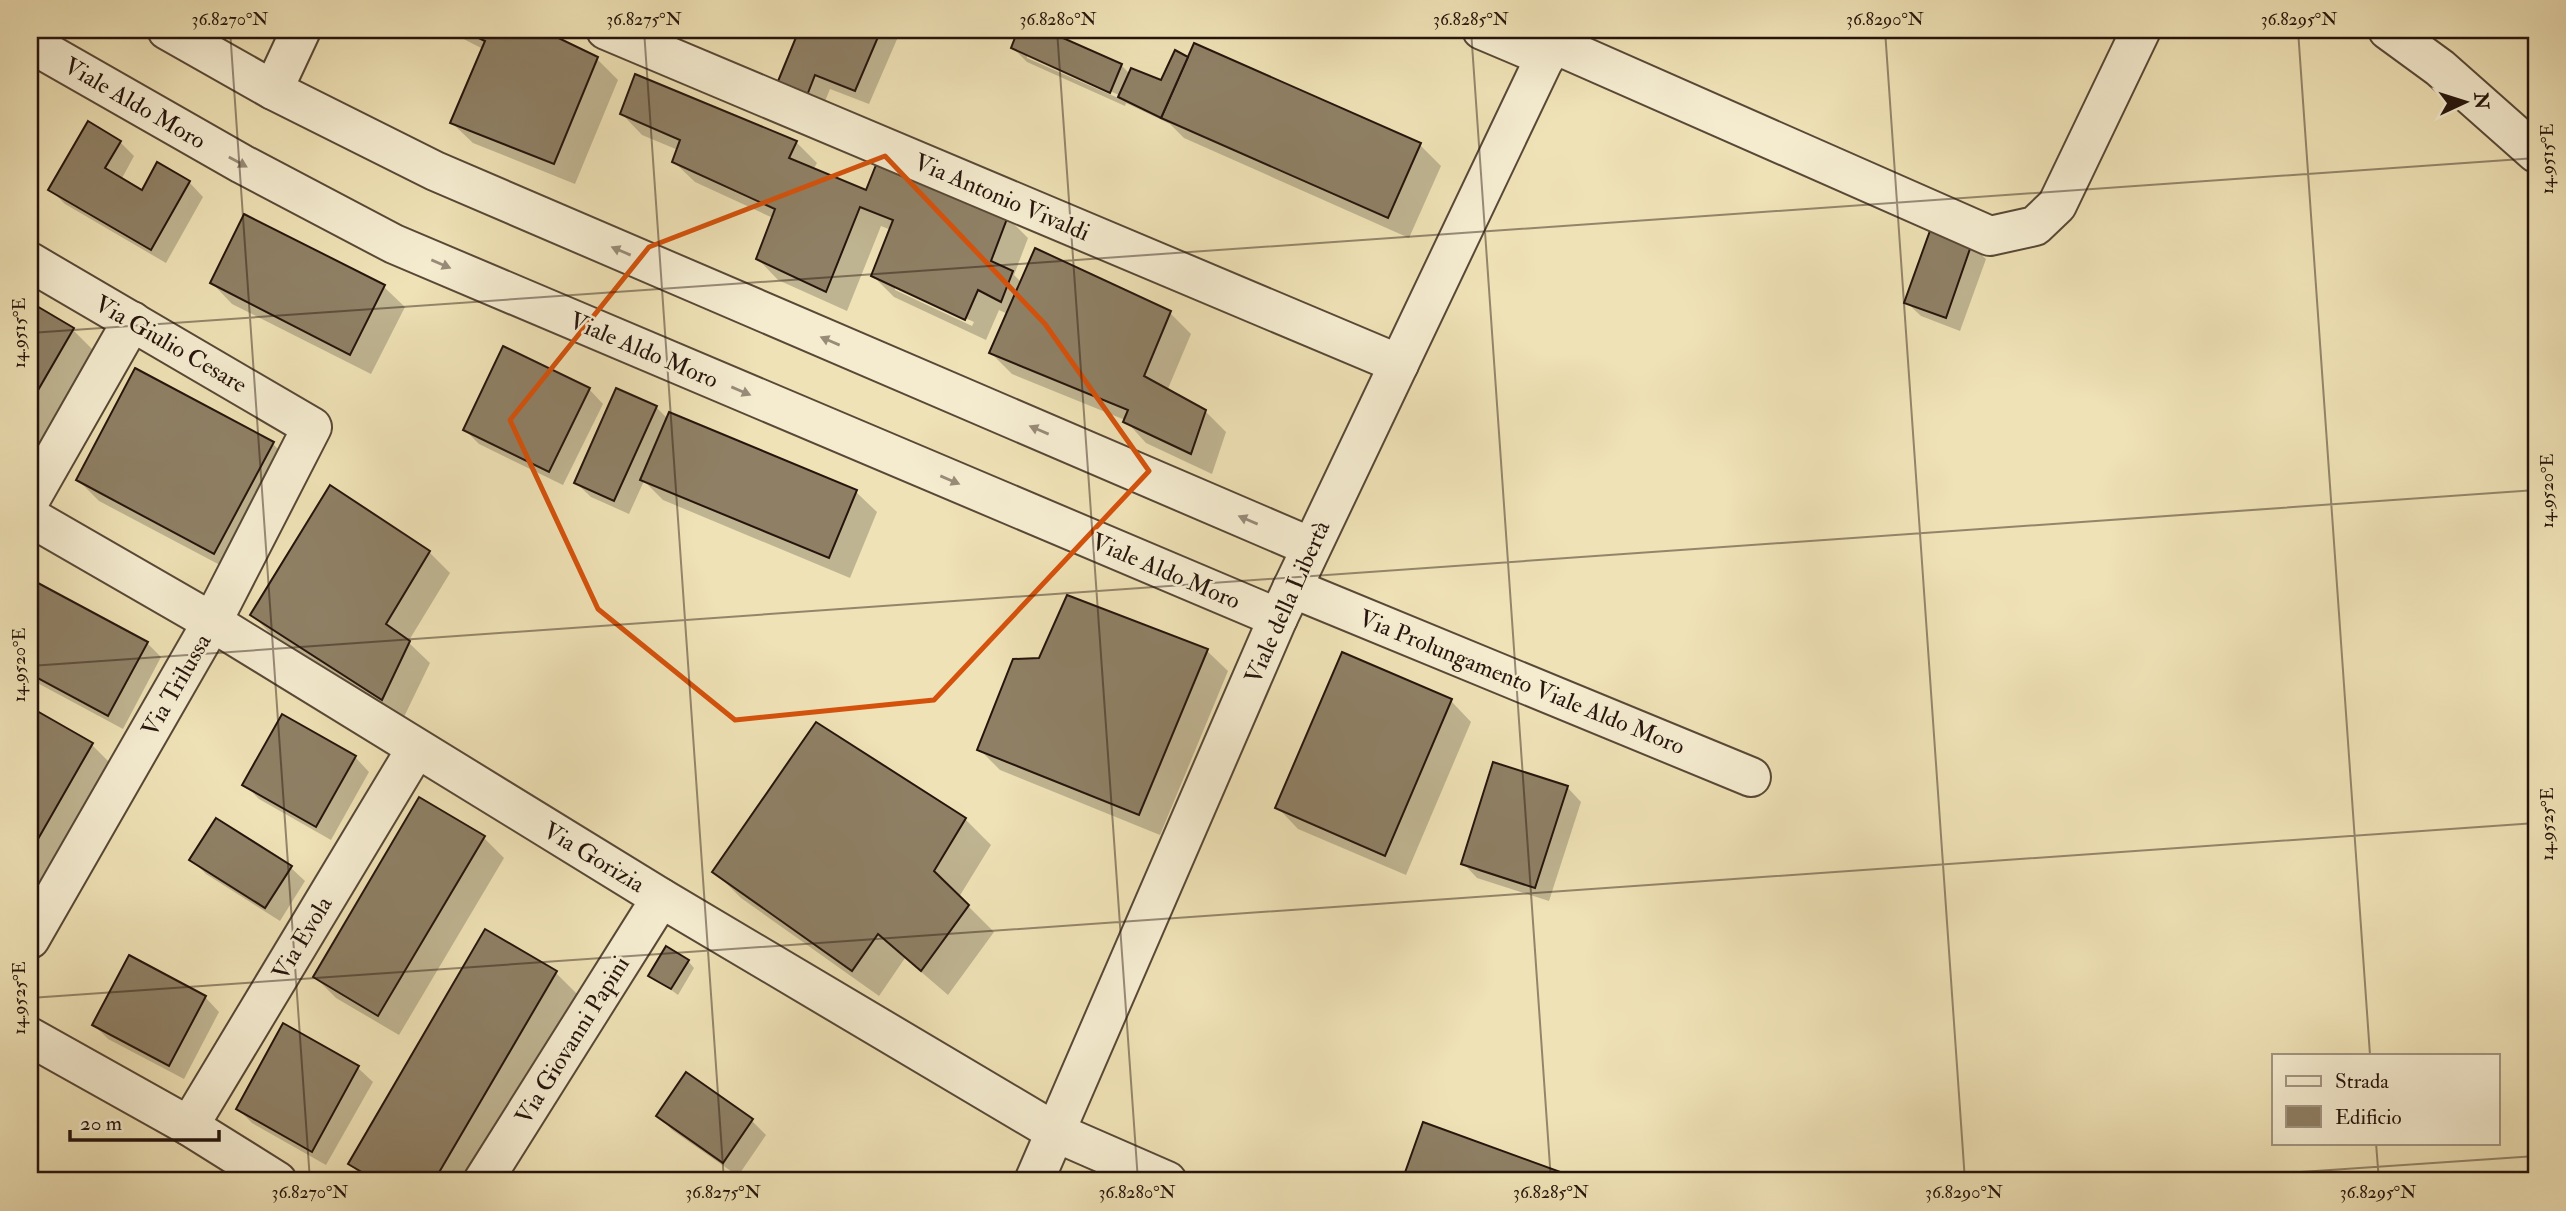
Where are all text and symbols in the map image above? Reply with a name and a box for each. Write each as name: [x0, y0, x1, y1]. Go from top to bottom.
text: 36.8270°N: [192, 8, 268, 31]
text: 36.8275°N: [606, 8, 682, 31]
text: 36.8280°N: [1019, 8, 1097, 31]
text: 36.8285°N: [1433, 8, 1509, 31]
text: 36.8290°N: [1846, 8, 1924, 31]
text: 36.8295°N: [2261, 8, 2337, 31]
street label: Viale Aldo Moro: [58, 50, 211, 157]
north arrow: [2430, 66, 2500, 136]
text: N: [2468, 91, 2494, 111]
text: 14.9515°E: [2536, 124, 2559, 194]
street label: Via Antonio Vivaldi: [909, 147, 1094, 248]
one-way arrow: [228, 156, 248, 168]
one-way arrow: [611, 245, 631, 257]
one-way arrow: [431, 258, 451, 270]
street label: Via Giulio Cesare: [89, 288, 252, 401]
text: 14.9515°E: [8, 298, 31, 368]
street label: Viale Aldo Moro: [565, 305, 723, 396]
one-way arrow: [819, 335, 840, 346]
one-way arrow: [730, 386, 751, 397]
one-way arrow: [1028, 425, 1049, 436]
text: 14.9520°E: [2536, 454, 2559, 528]
one-way arrow: [940, 474, 961, 485]
one-way arrow: [1238, 514, 1258, 526]
street label: Viale della Libertà: [1238, 515, 1338, 689]
street label: Viale Aldo Moro: [1087, 526, 1245, 617]
street label: Via Prolungamento Viale Aldo Moro: [1354, 603, 1689, 762]
street label: Via Trilussa: [135, 627, 219, 742]
text: 14.9520°E: [8, 628, 31, 702]
text: 14.9525°E: [2536, 787, 2559, 861]
street label: Via Gorizia: [537, 815, 651, 900]
street label: Via Evola: [265, 890, 340, 986]
street label: Via Giovanni Papini: [508, 950, 637, 1130]
text: 14.9525°E: [8, 961, 31, 1035]
legend: [2272, 1054, 2500, 1144]
text: Strada: [2335, 1068, 2389, 1095]
scale bar: [70, 1099, 219, 1143]
text: Edificio: [2335, 1104, 2402, 1131]
text: 20 m: [80, 1110, 122, 1137]
text: 36.8270°N: [272, 1181, 348, 1204]
text: 36.8275°N: [685, 1181, 761, 1204]
text: 36.8280°N: [1098, 1181, 1176, 1204]
text: 36.8285°N: [1513, 1181, 1589, 1204]
text: 36.8290°N: [1925, 1181, 2003, 1204]
text: 36.8295°N: [2340, 1181, 2416, 1204]

